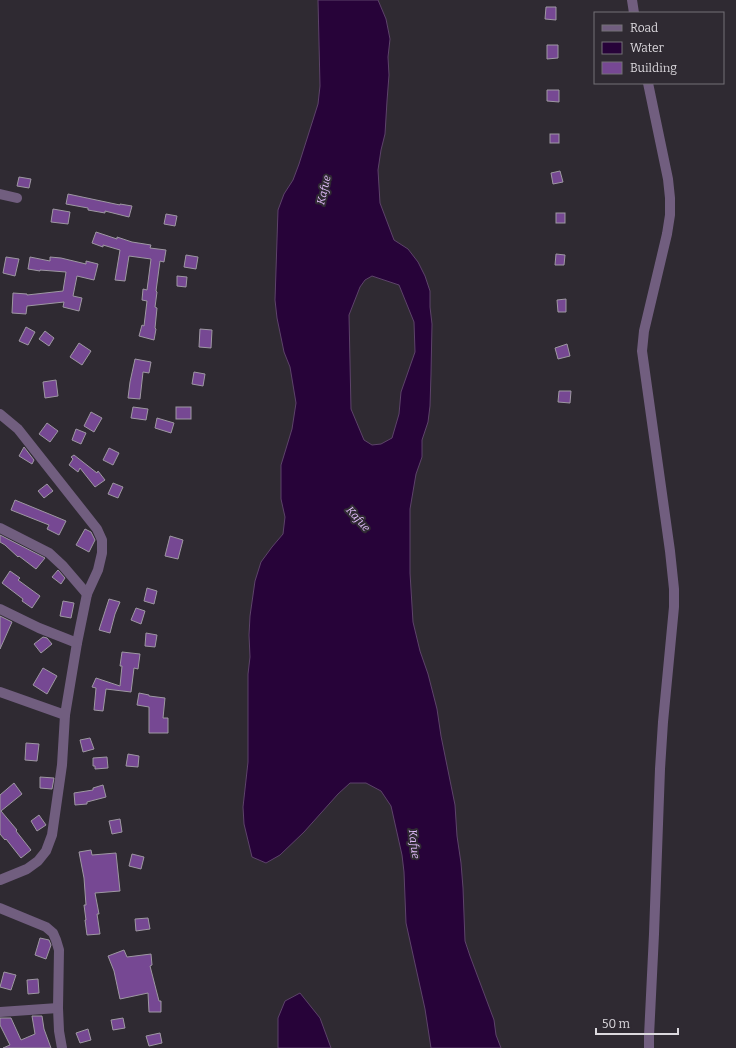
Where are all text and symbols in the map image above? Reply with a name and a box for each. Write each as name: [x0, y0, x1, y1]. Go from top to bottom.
legend: [594, 12, 724, 84]
text: Road: [630, 21, 658, 35]
text: Water: [630, 41, 665, 55]
text: Building: [630, 61, 677, 75]
water label: Kafue: [314, 174, 334, 206]
water label: Kafue: [343, 504, 373, 535]
water label: Kafue: [406, 829, 422, 860]
scale bar: [596, 1010, 678, 1036]
text: 50 m: [602, 1017, 631, 1031]

